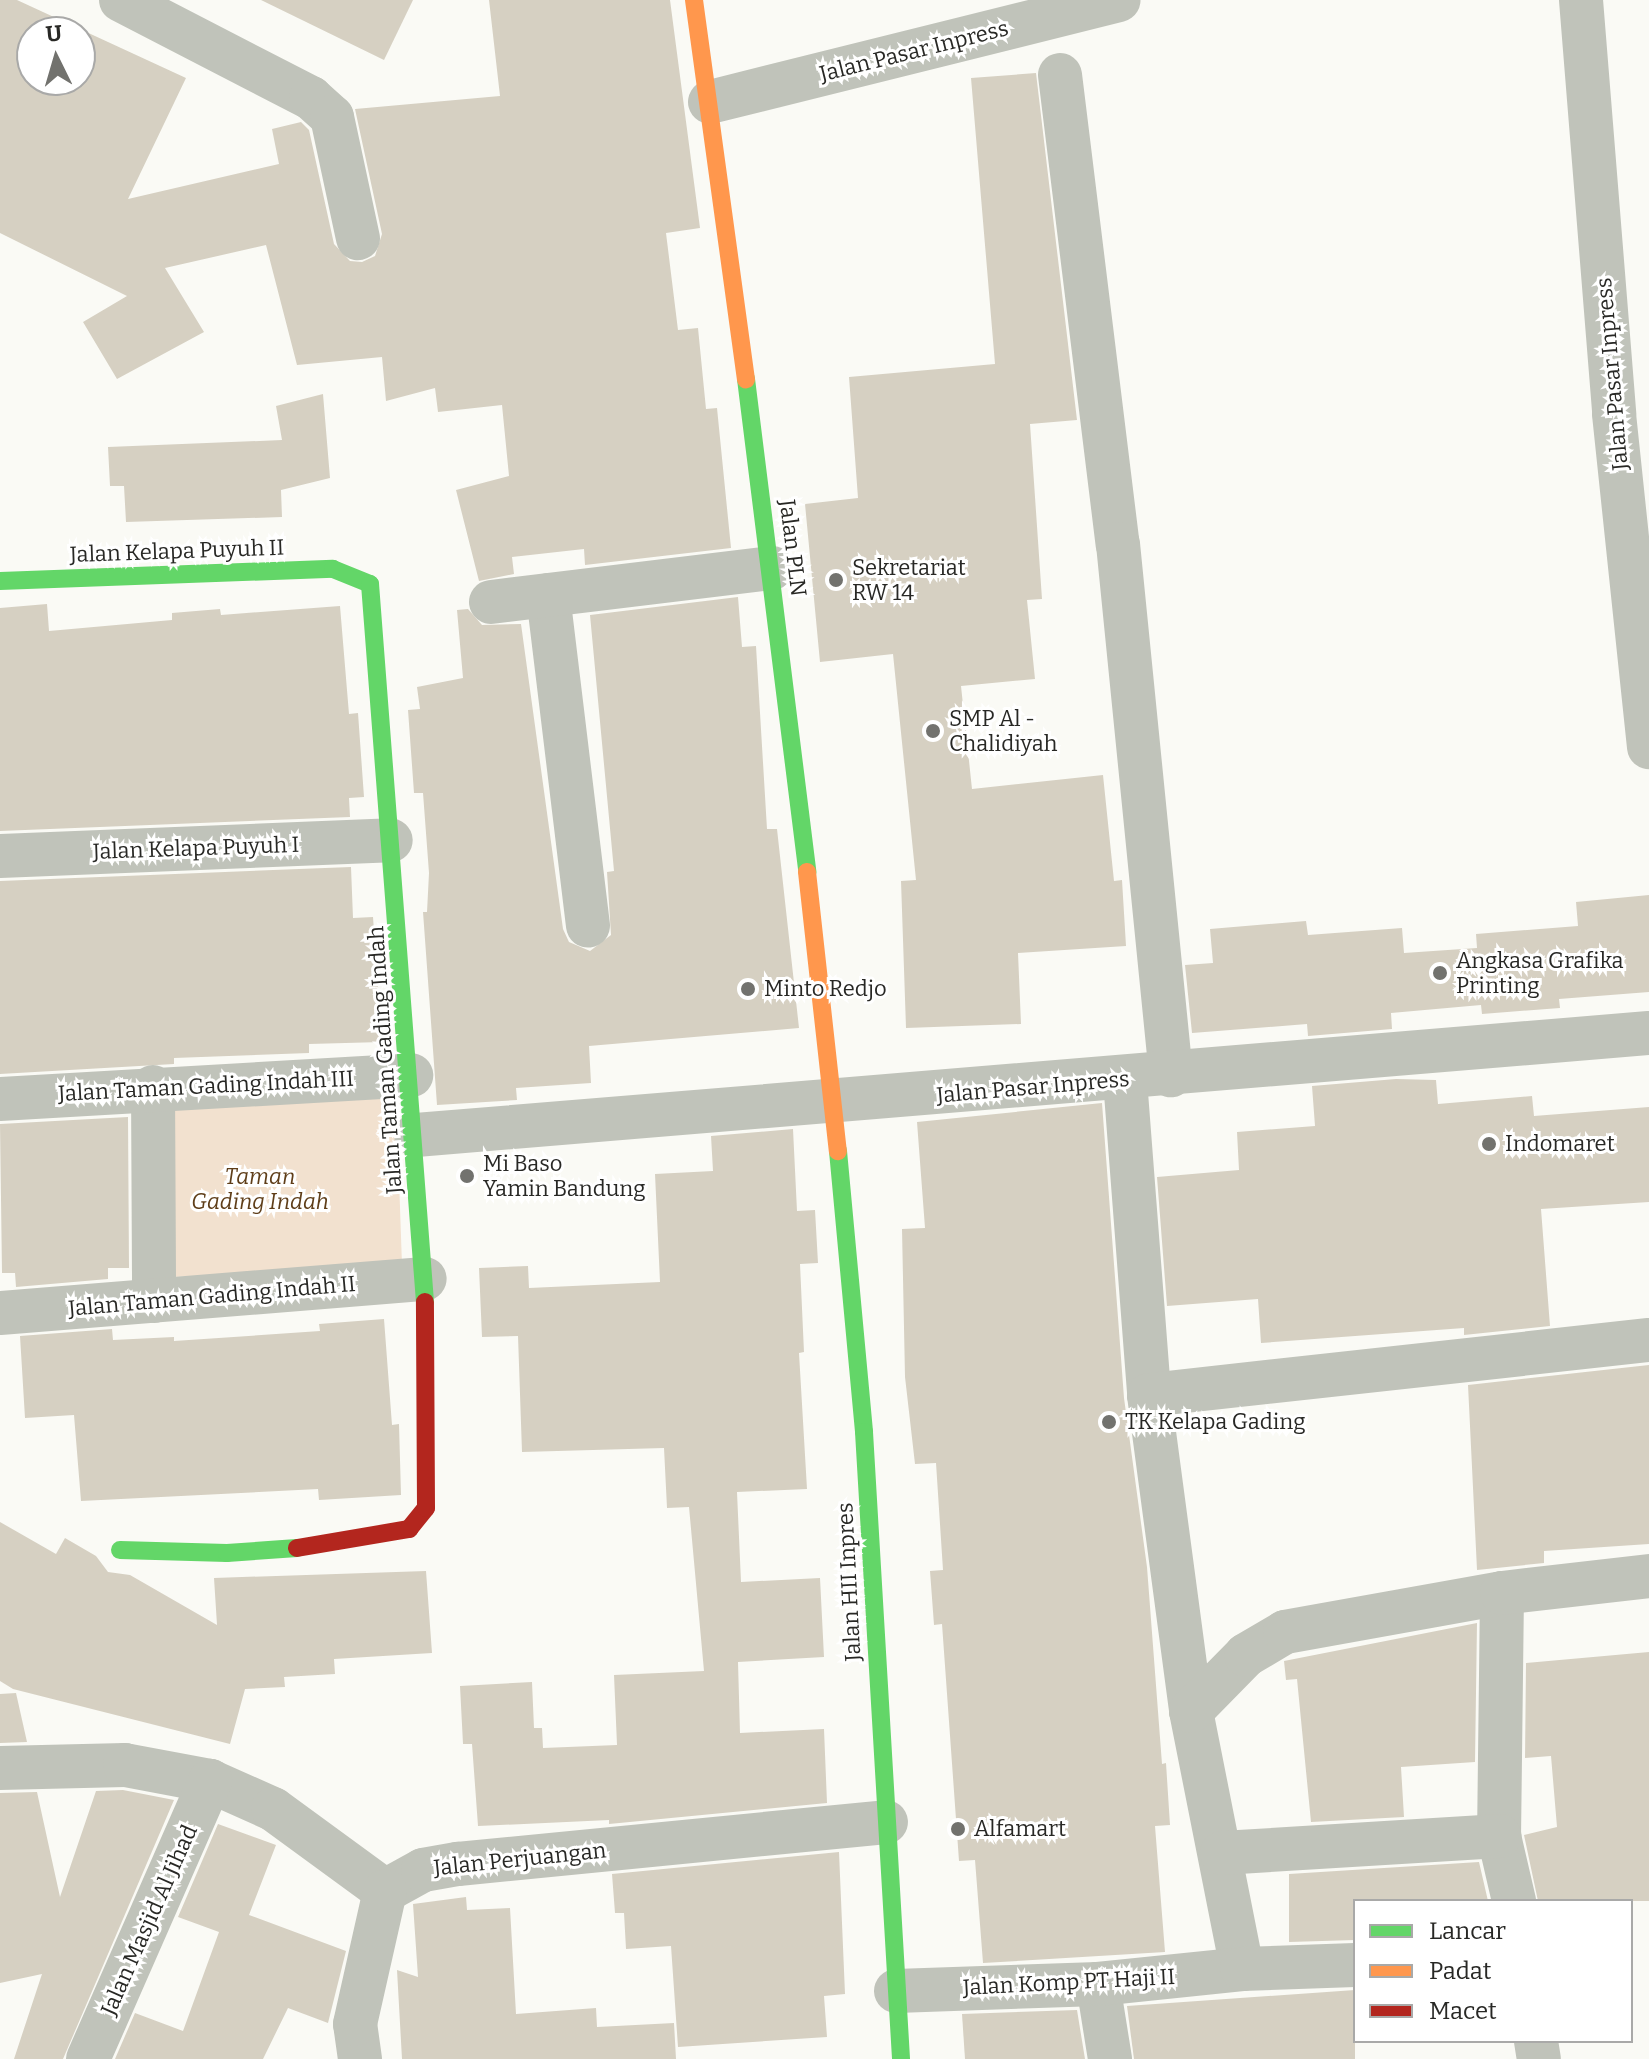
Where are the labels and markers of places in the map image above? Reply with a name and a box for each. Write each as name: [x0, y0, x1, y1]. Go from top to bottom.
place label: Sekretariat RW 14: [852, 554, 966, 606]
marker: Sekretariat RW 14: [827, 571, 845, 589]
place label: SMP Al - Chalidiyah: [949, 705, 1057, 756]
marker: SMP Al - Chalidiyah: [924, 722, 942, 740]
place label: Angkasa Grafika Printing: [1456, 947, 1624, 998]
marker: Angkasa Grafika Printing: [1431, 964, 1449, 982]
place label: Minto Redjo: [764, 976, 887, 1002]
marker: Minto Redjo: [739, 980, 757, 998]
place label: Indomaret: [1505, 1131, 1615, 1157]
marker: Indomaret: [1480, 1135, 1498, 1153]
place label: Mi Baso Yamin Bandung: [483, 1150, 646, 1202]
marker: Mi Baso Yamin Bandung: [458, 1167, 476, 1185]
place label: TK Kelapa Gading: [1125, 1409, 1305, 1435]
marker: TK Kelapa Gading: [1100, 1413, 1118, 1431]
place label: Alfamart: [974, 1816, 1066, 1842]
marker: Alfamart: [949, 1820, 967, 1838]

